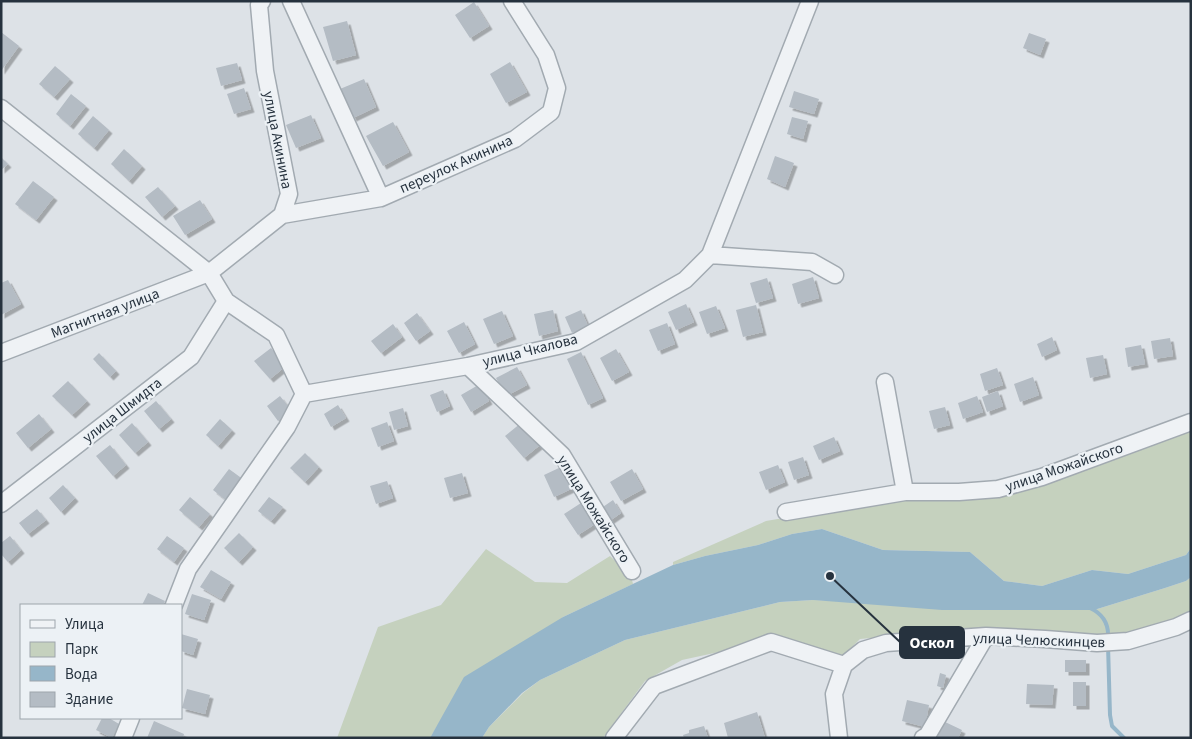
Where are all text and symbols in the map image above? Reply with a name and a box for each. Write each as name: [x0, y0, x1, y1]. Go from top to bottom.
street label: улица Акинина: [258, 89, 297, 191]
street label: переулок Акинина: [396, 130, 516, 199]
street label: Магнитная улица: [48, 283, 162, 344]
street label: улица Чкалова: [480, 329, 580, 372]
street label: улица Шмидта: [78, 373, 166, 448]
street label: улица Можайского: [1002, 437, 1126, 497]
street label: улица Можайского: [552, 451, 635, 567]
legend: [20, 604, 182, 719]
text: Улица: [65, 614, 104, 635]
callout: Оскол: [900, 627, 964, 658]
street label: улица Челюскинцев: [972, 628, 1106, 653]
text: Оскол: [910, 632, 954, 654]
text: Парк: [65, 639, 99, 660]
text: Вода: [65, 664, 98, 685]
text: Здание: [65, 689, 113, 710]

